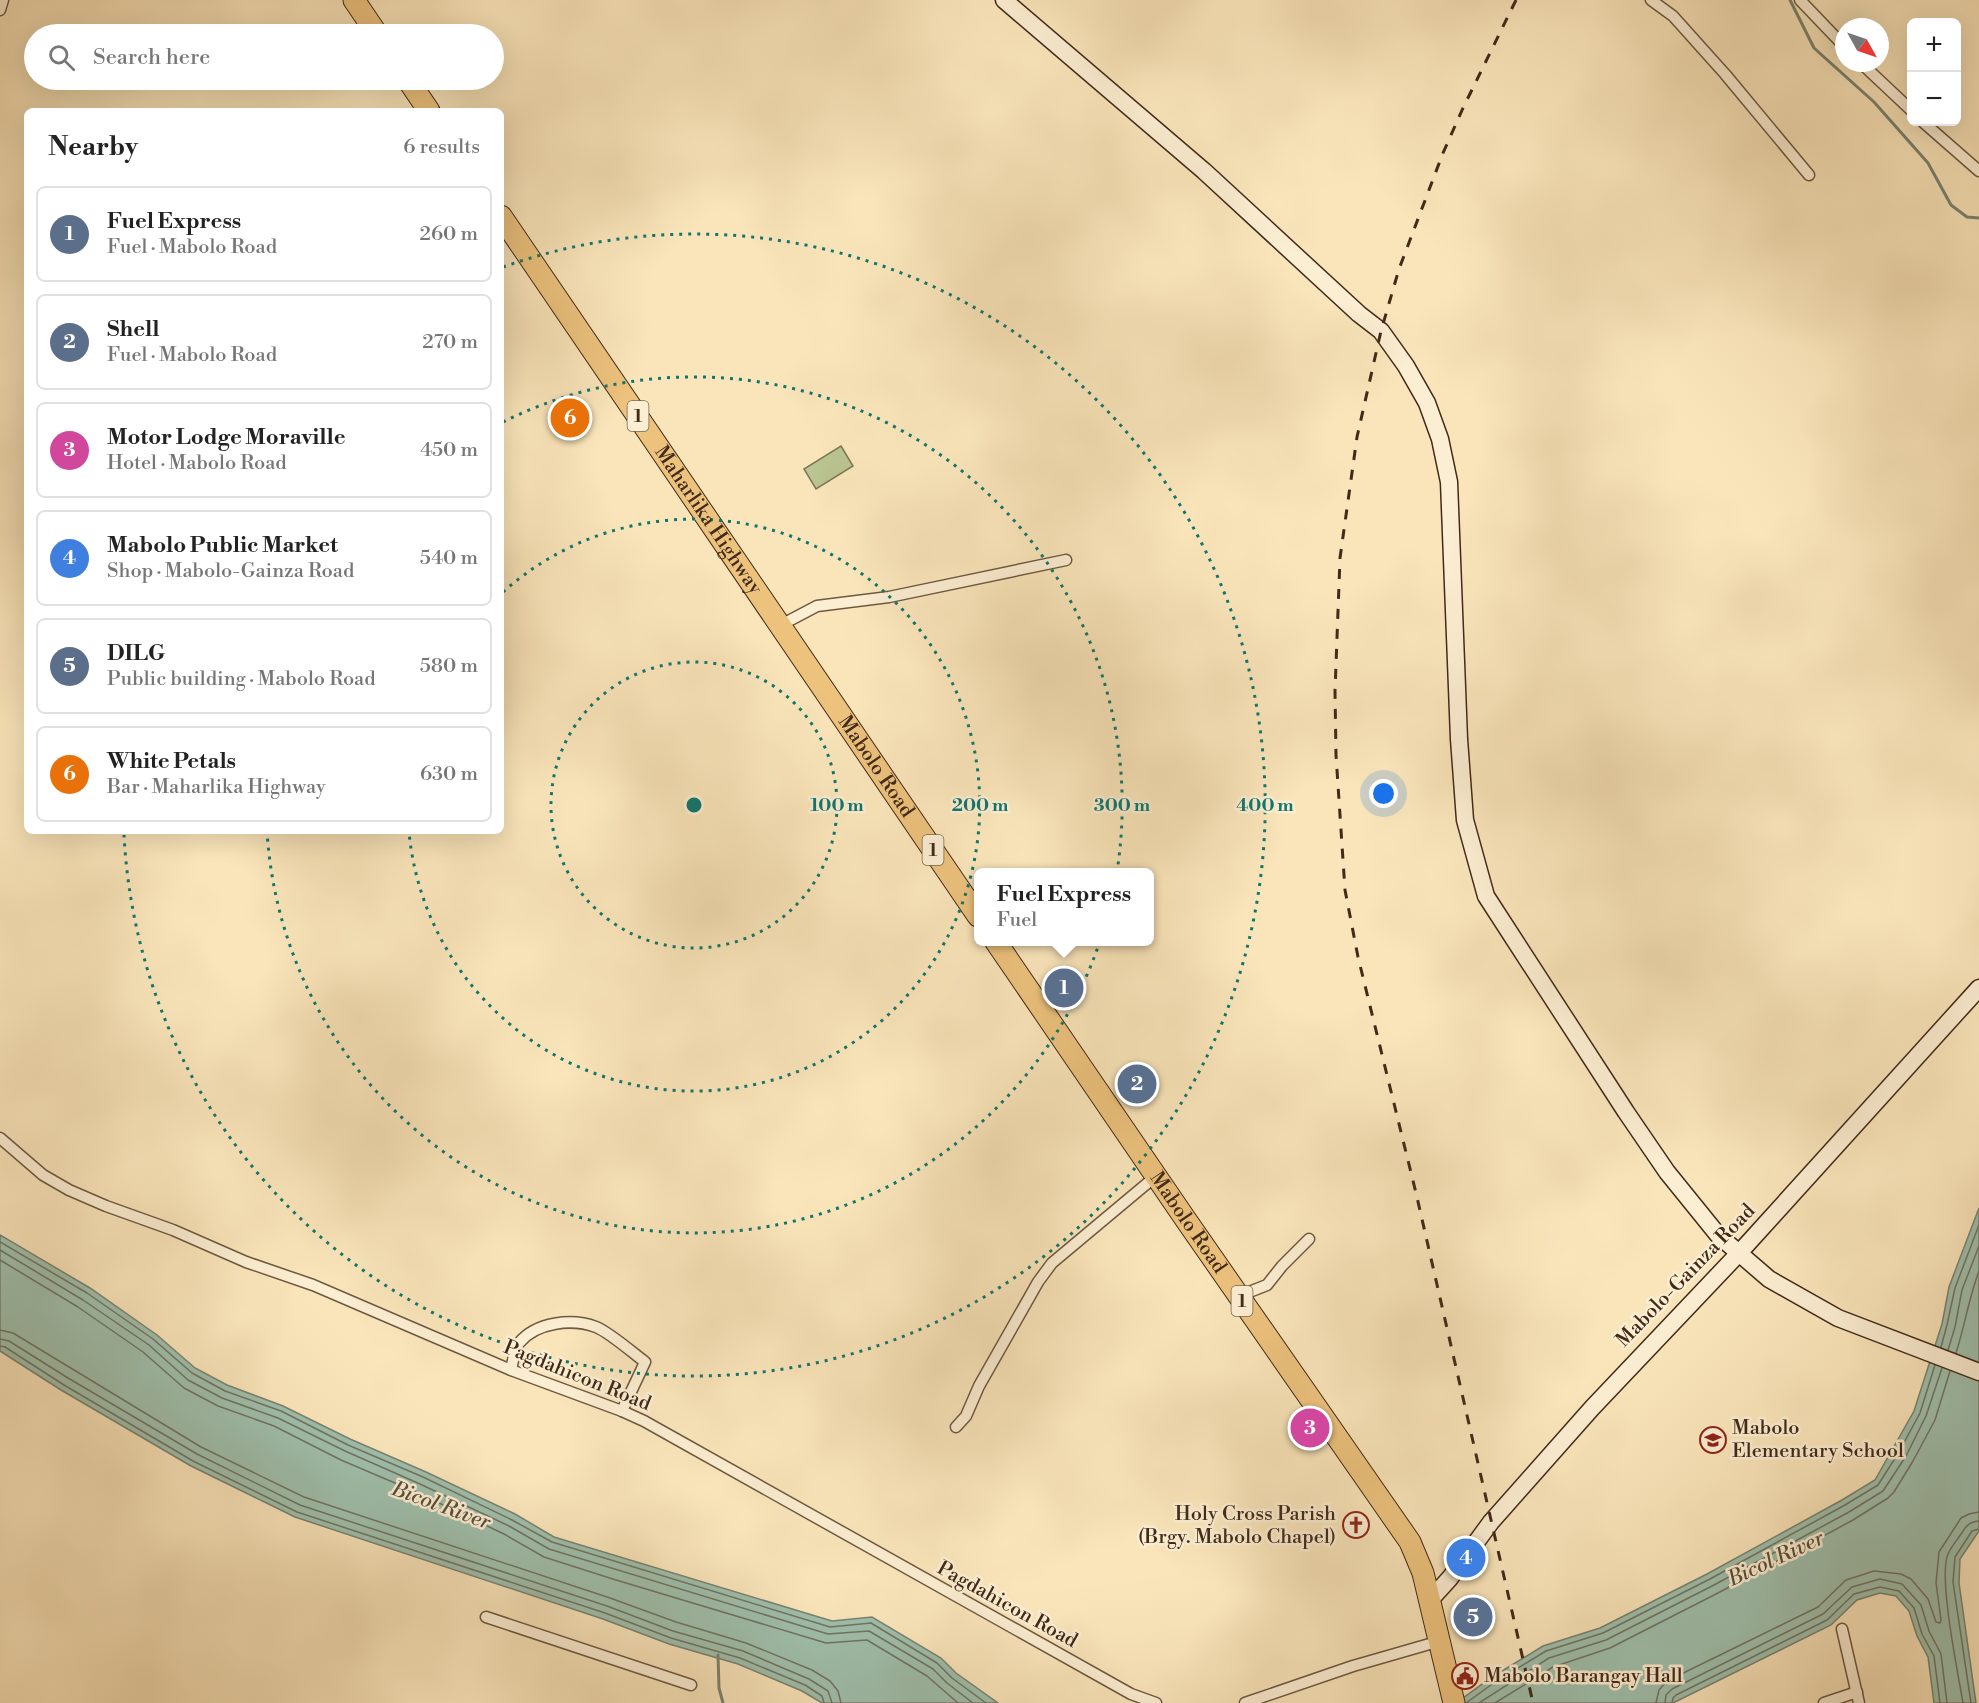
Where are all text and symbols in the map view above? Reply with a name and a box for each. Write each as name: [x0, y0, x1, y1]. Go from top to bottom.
north arrow: [1835, 18, 1889, 72]
map controls: [1907, 18, 1961, 126]
button: +: [1907, 18, 1961, 72]
search box: [24, 24, 504, 90]
icon: search: [45, 41, 78, 74]
text: Search here: [93, 44, 210, 71]
button: −: [1907, 72, 1961, 126]
text: Nearby: [48, 131, 138, 163]
text: 6 results: [403, 135, 480, 160]
text: Fuel Express: [107, 208, 241, 235]
text: 1: [65, 222, 74, 247]
text: 260 m: [420, 222, 478, 247]
text: Fuel · Mabolo Road: [107, 235, 277, 260]
text: Shell: [107, 316, 159, 343]
text: 2: [63, 330, 76, 355]
text: 270 m: [422, 330, 478, 355]
text: Fuel · Mabolo Road: [107, 343, 277, 368]
pin: 6: [550, 396, 590, 440]
road number: 1: [628, 401, 648, 431]
text: Motor Lodge Moraville: [107, 424, 346, 451]
text: 3: [63, 438, 76, 463]
text: 450 m: [420, 438, 478, 463]
street label: Maharlika Highway: [649, 441, 768, 599]
text: Hotel · Mabolo Road: [107, 451, 287, 476]
text: Mabolo Public Market: [107, 532, 338, 559]
text: 4: [63, 546, 76, 571]
text: 540 m: [420, 546, 478, 571]
text: Shop · Mabolo-Gainza Road: [107, 559, 354, 584]
text: DILG: [107, 640, 165, 667]
text: 5: [63, 654, 76, 679]
text: 580 m: [420, 654, 478, 679]
text: Public building · Mabolo Road: [107, 667, 376, 692]
street label: Mabolo Road: [832, 710, 920, 823]
text: White Petals: [107, 748, 236, 775]
text: 6: [63, 762, 76, 787]
text: 630 m: [420, 762, 478, 787]
text: Bar · Maharlika Highway: [107, 775, 326, 800]
your location: [1369, 779, 1398, 808]
text: 100 m: [810, 794, 864, 817]
text: 200 m: [952, 794, 1009, 817]
text: 300 m: [1094, 794, 1151, 817]
text: 400 m: [1236, 794, 1294, 817]
centre of rings: [684, 795, 704, 815]
road number: 1: [922, 835, 944, 865]
popup: [974, 868, 1154, 946]
text: Fuel Express: [997, 881, 1131, 908]
text: Fuel: [997, 908, 1037, 933]
pin: 1: [1044, 966, 1084, 1010]
pin: 2: [1118, 1062, 1156, 1106]
street label: Mabolo Road: [1144, 1167, 1232, 1279]
street label: Mabolo-Gainza Road: [1611, 1199, 1761, 1353]
road number: 1: [1232, 1286, 1252, 1316]
street label: Pagdahicon Road: [500, 1335, 655, 1417]
pin: 3: [1290, 1406, 1330, 1450]
place label: Mabolo Elementary School: [1732, 1416, 1904, 1464]
school or university icon: Mabolo Elementary School: [1698, 1425, 1728, 1455]
water label: Bicol River: [387, 1476, 495, 1536]
place label: Holy Cross Parish (Brgy. Mabolo Chapel): [1138, 1502, 1336, 1550]
church icon: Holy Cross Parish (Brgy. Mabolo Chapel): [1341, 1510, 1371, 1540]
water label: Bicol River: [1723, 1525, 1829, 1593]
pin: 4: [1446, 1536, 1486, 1580]
street label: Pagdahicon Road: [932, 1556, 1082, 1654]
pin: 5: [1454, 1594, 1492, 1640]
public building icon: Mabolo Barangay Hall: [1450, 1661, 1480, 1691]
place label: Mabolo Barangay Hall: [1484, 1664, 1683, 1689]

